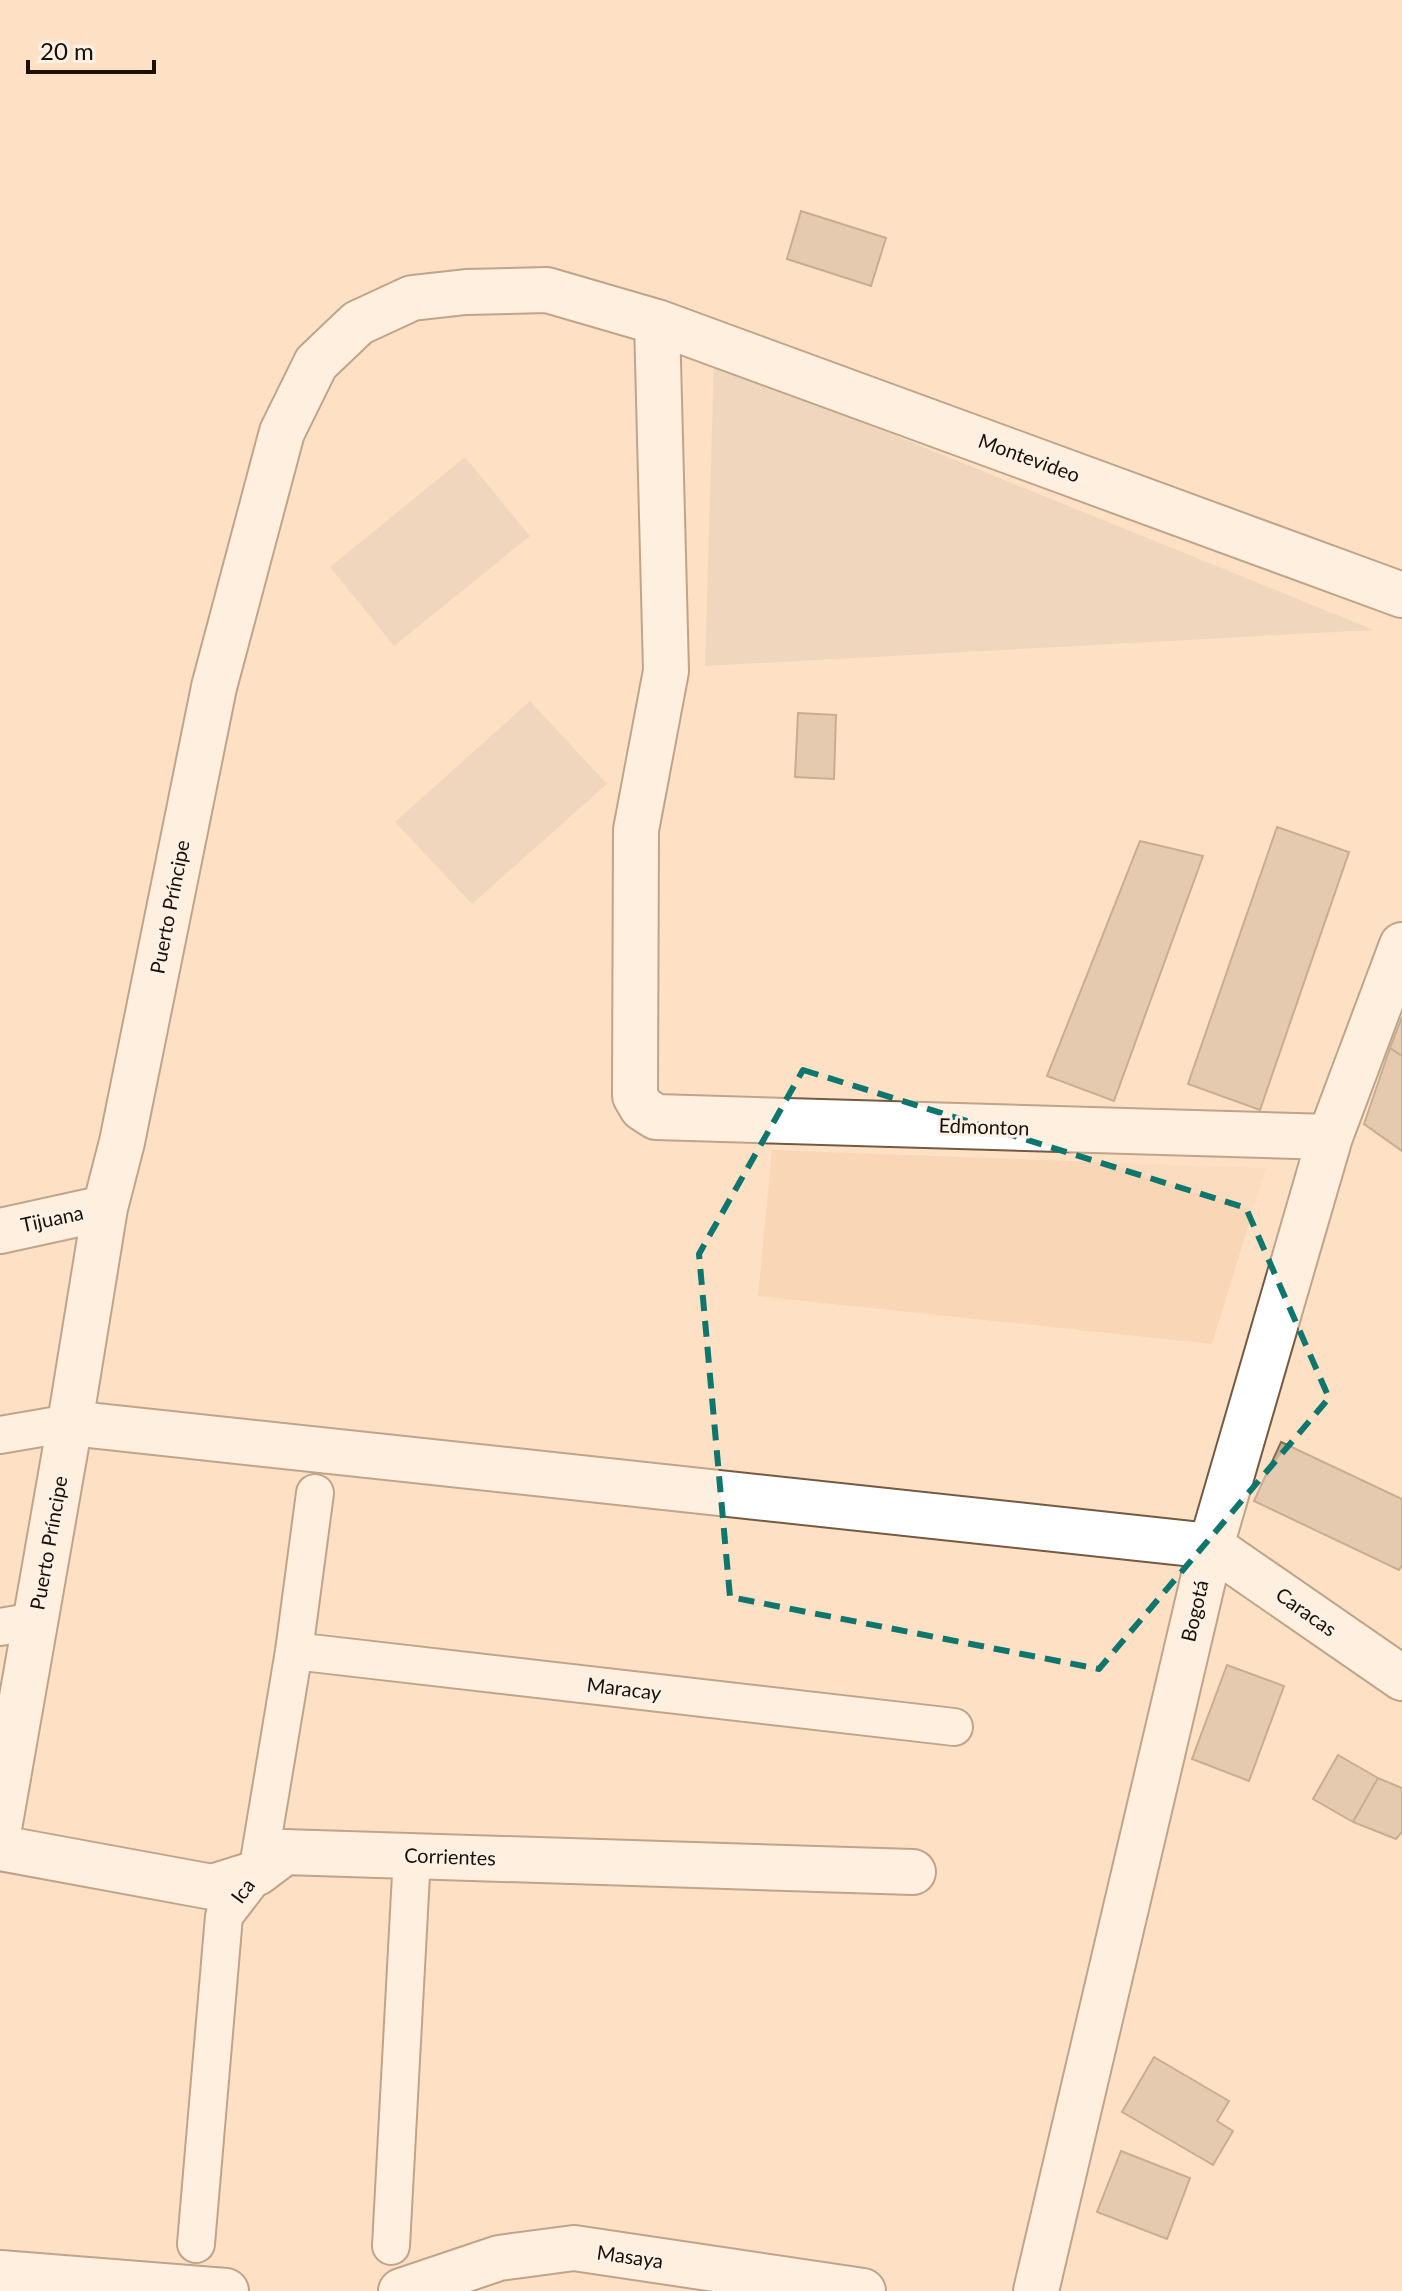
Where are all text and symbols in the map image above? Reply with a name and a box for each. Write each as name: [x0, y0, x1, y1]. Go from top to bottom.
scale bar: [28, 24, 154, 74]
text: 20 m: [40, 36, 94, 65]
street label: Montevideo: [975, 428, 1083, 487]
street label: Puerto Príncipe: [144, 838, 194, 976]
street label: Edmonton: [938, 1112, 1030, 1140]
street label: Tijuana: [18, 1200, 85, 1236]
street label: Puerto Príncipe: [24, 1474, 72, 1612]
street label: Bogotá: [1175, 1578, 1213, 1644]
street label: Caracas: [1272, 1582, 1342, 1641]
street label: Maracay: [586, 1672, 663, 1705]
street label: Corrientes: [404, 1842, 496, 1870]
street label: Ica: [225, 1873, 259, 1908]
street label: Masaya: [595, 2239, 665, 2273]

